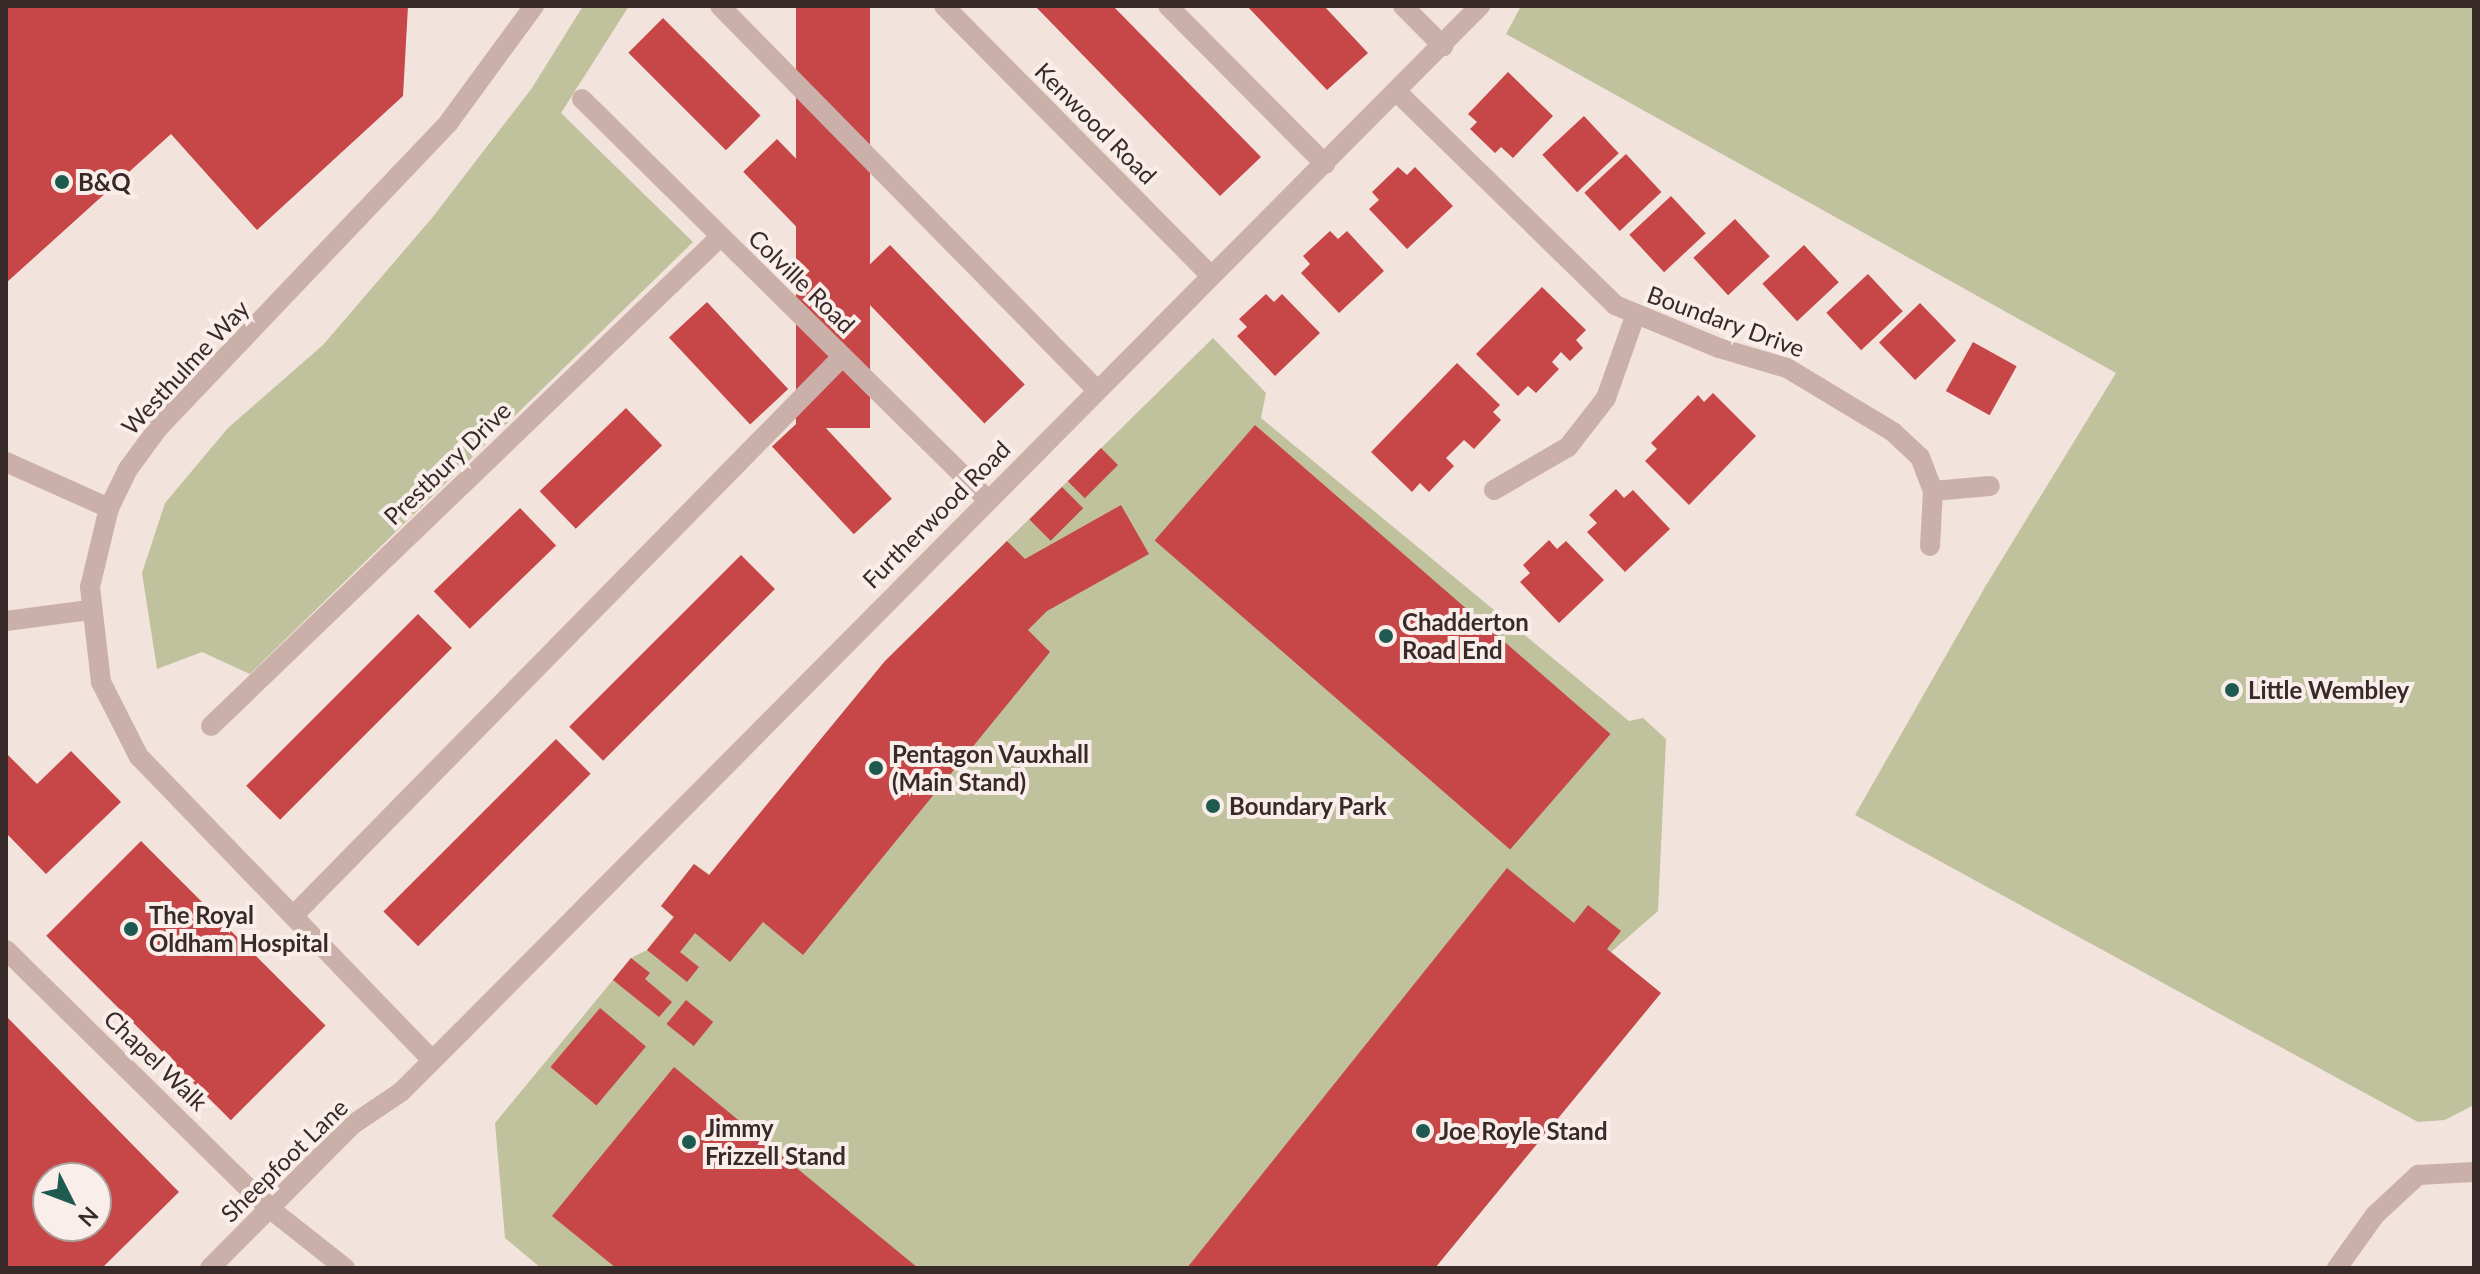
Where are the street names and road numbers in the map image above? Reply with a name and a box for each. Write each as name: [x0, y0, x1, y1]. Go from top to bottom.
street label: Kenwood Road: [1029, 56, 1163, 190]
street label: Colville Road: [743, 223, 861, 339]
street label: Boundary Drive: [1643, 279, 1809, 363]
street label: Westhulme Way: [115, 294, 255, 440]
street label: Prestbury Drive: [378, 395, 516, 531]
street label: Furtherwood Road: [856, 434, 1016, 594]
street label: Chapel Walk: [98, 1004, 214, 1116]
street label: Sheepfoot Lane: [215, 1092, 353, 1228]

